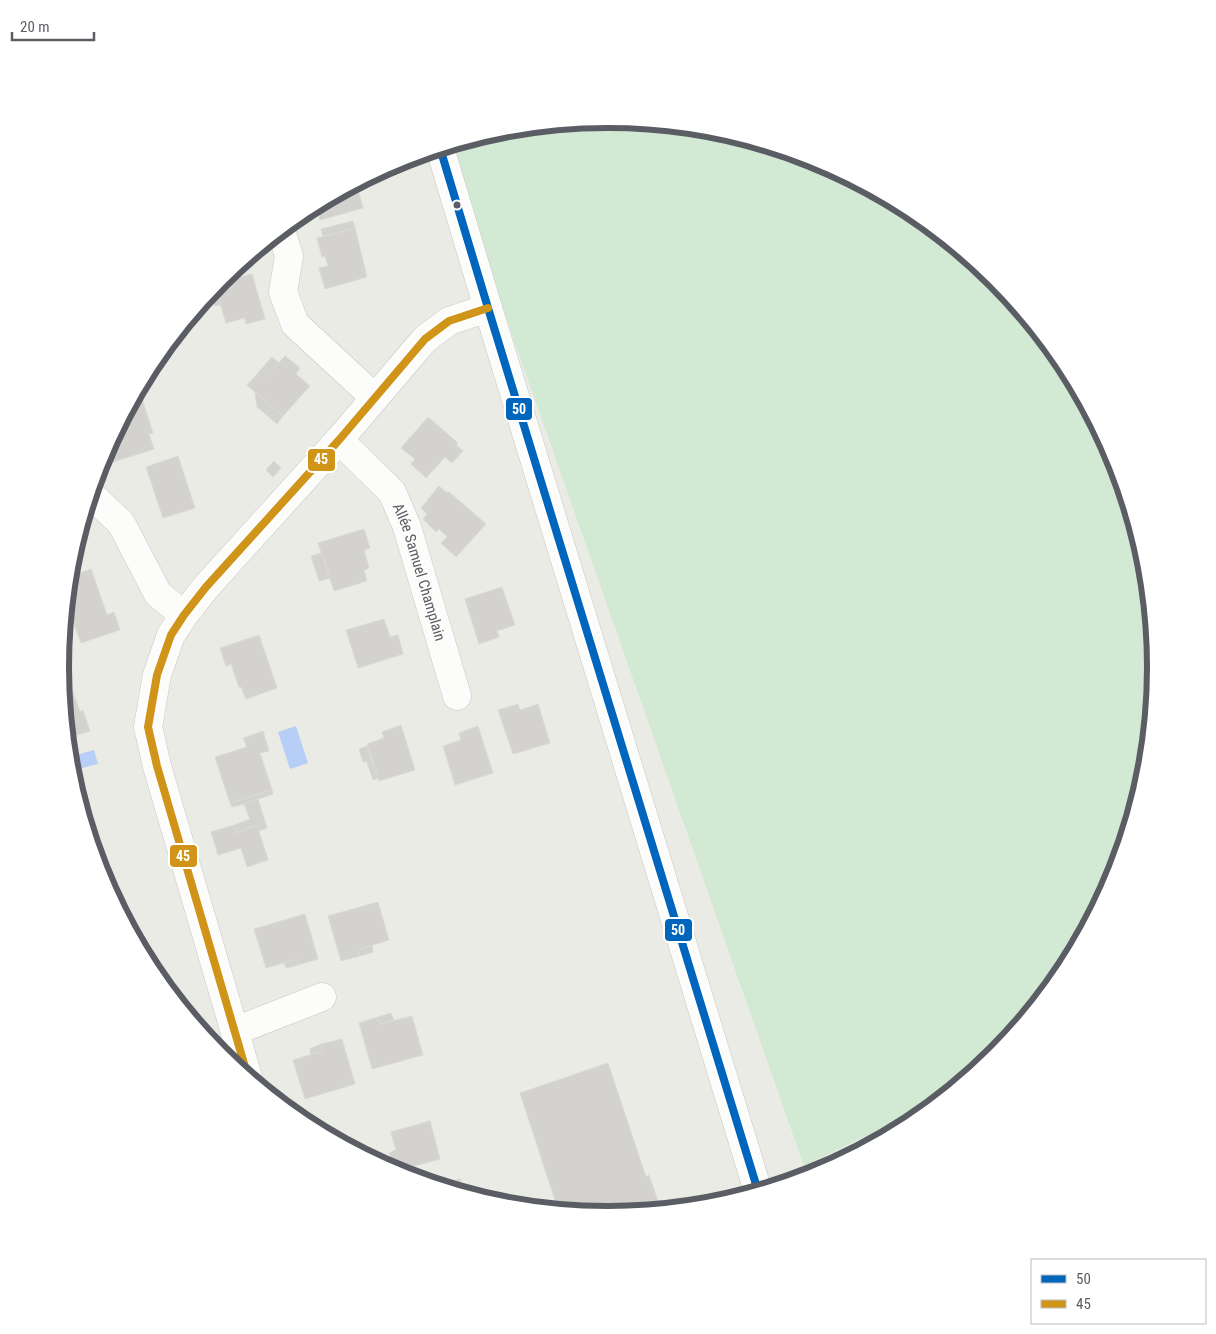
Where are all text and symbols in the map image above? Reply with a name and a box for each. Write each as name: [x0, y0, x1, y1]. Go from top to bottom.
scale bar: [12, 10, 95, 42]
text: 20 m: [20, 18, 50, 36]
unlabelled marker: [452, 200, 462, 210]
line badge: 50: [505, 397, 533, 421]
text: 50: [512, 401, 526, 417]
line badge: 45: [307, 448, 336, 472]
text: 45: [314, 451, 328, 467]
street label: Allée Samuel Champlain: [389, 500, 449, 643]
line badge: 45: [169, 844, 198, 868]
text: 45: [176, 848, 190, 864]
line badge: 50: [664, 918, 693, 942]
text: 50: [671, 922, 685, 938]
legend: [1031, 1259, 1206, 1324]
text: 50: [1076, 1270, 1091, 1288]
text: 45: [1076, 1295, 1091, 1313]

